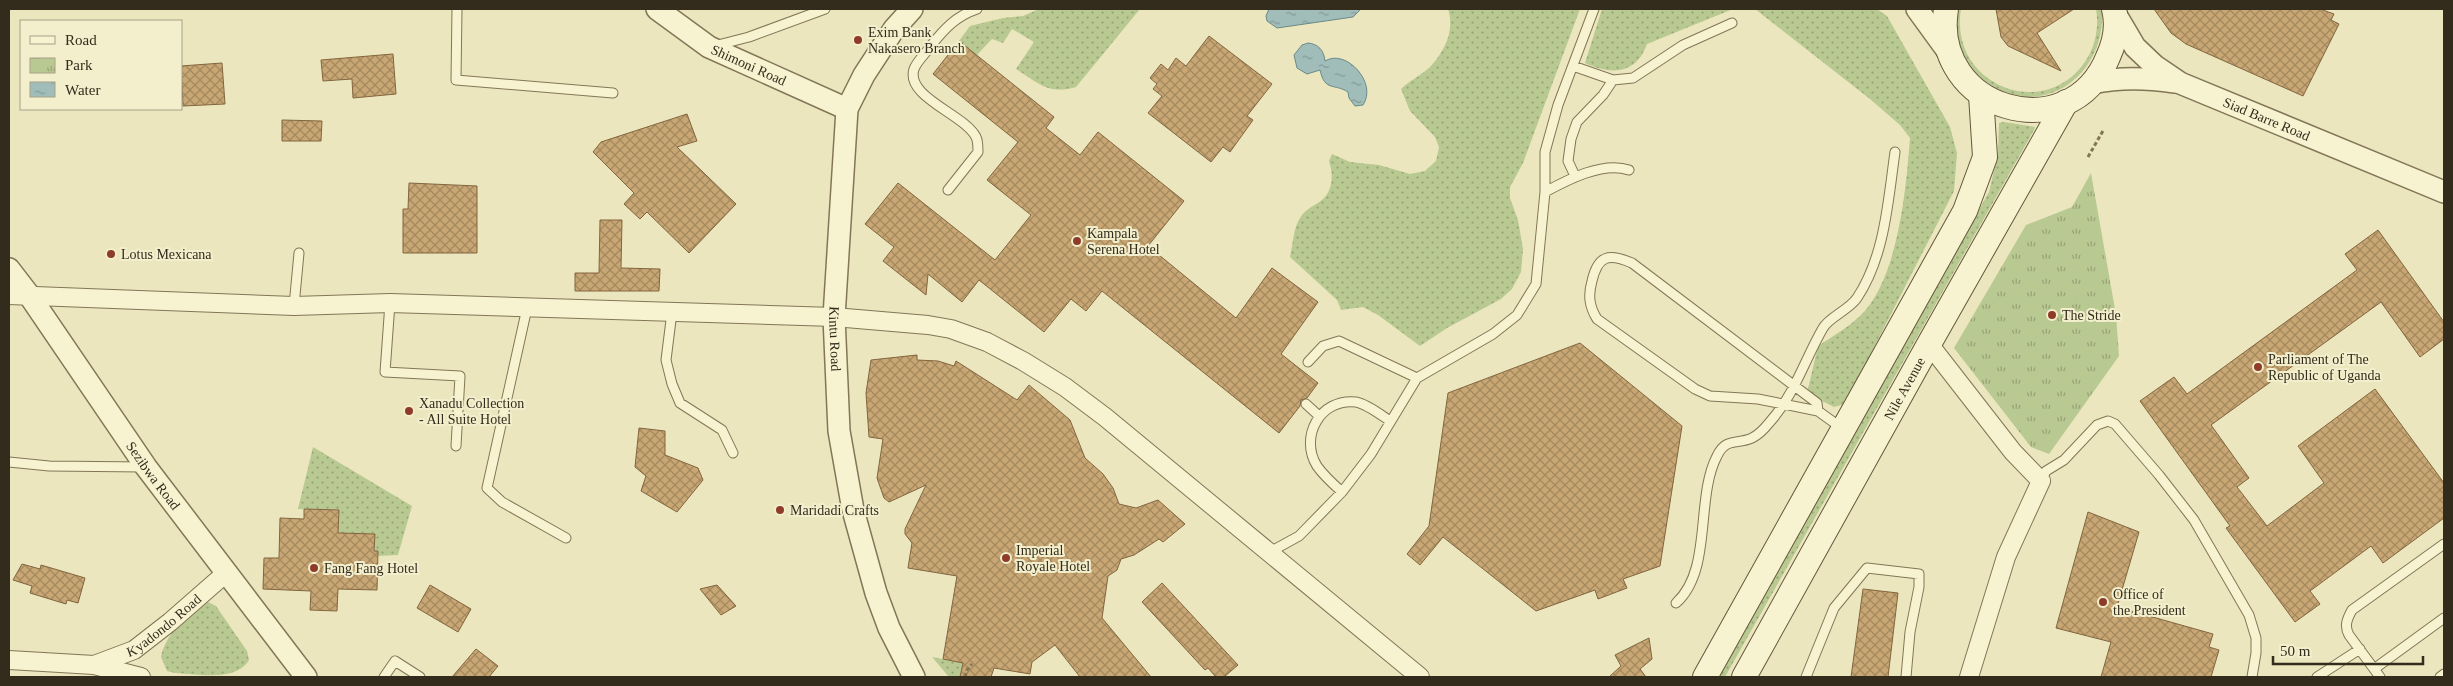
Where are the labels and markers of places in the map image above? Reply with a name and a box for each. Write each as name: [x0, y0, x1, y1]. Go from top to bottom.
place label: Exim Bank Nakasero Branch: [868, 25, 965, 56]
marker: Exim Bank Nakasero Branch: [852, 34, 864, 46]
place label: Kampala Serena Hotel: [1087, 226, 1160, 257]
marker: Kampala Serena Hotel: [1071, 235, 1083, 247]
place label: Lotus Mexicana: [121, 247, 212, 262]
marker: Lotus Mexicana: [105, 248, 117, 260]
place label: The Stride: [2062, 308, 2121, 323]
marker: The Stride: [2046, 309, 2058, 321]
place label: Parliament of The Republic of Uganda: [2268, 352, 2382, 383]
marker: Parliament of The Republic of Uganda: [2252, 361, 2264, 373]
place label: Xanadu Collection - All Suite Hotel: [419, 396, 524, 427]
marker: Xanadu Collection - All Suite Hotel: [403, 405, 415, 417]
place label: Maridadi Crafts: [790, 503, 879, 518]
marker: Maridadi Crafts: [774, 504, 786, 516]
place label: Imperial Royale Hotel: [1016, 543, 1090, 574]
marker: Imperial Royale Hotel: [1000, 552, 1012, 564]
place label: Fang Fang Hotel: [324, 561, 418, 576]
marker: Fang Fang Hotel: [308, 562, 320, 574]
place label: Office of the President: [2113, 587, 2186, 618]
marker: Office of the President: [2097, 596, 2109, 608]

